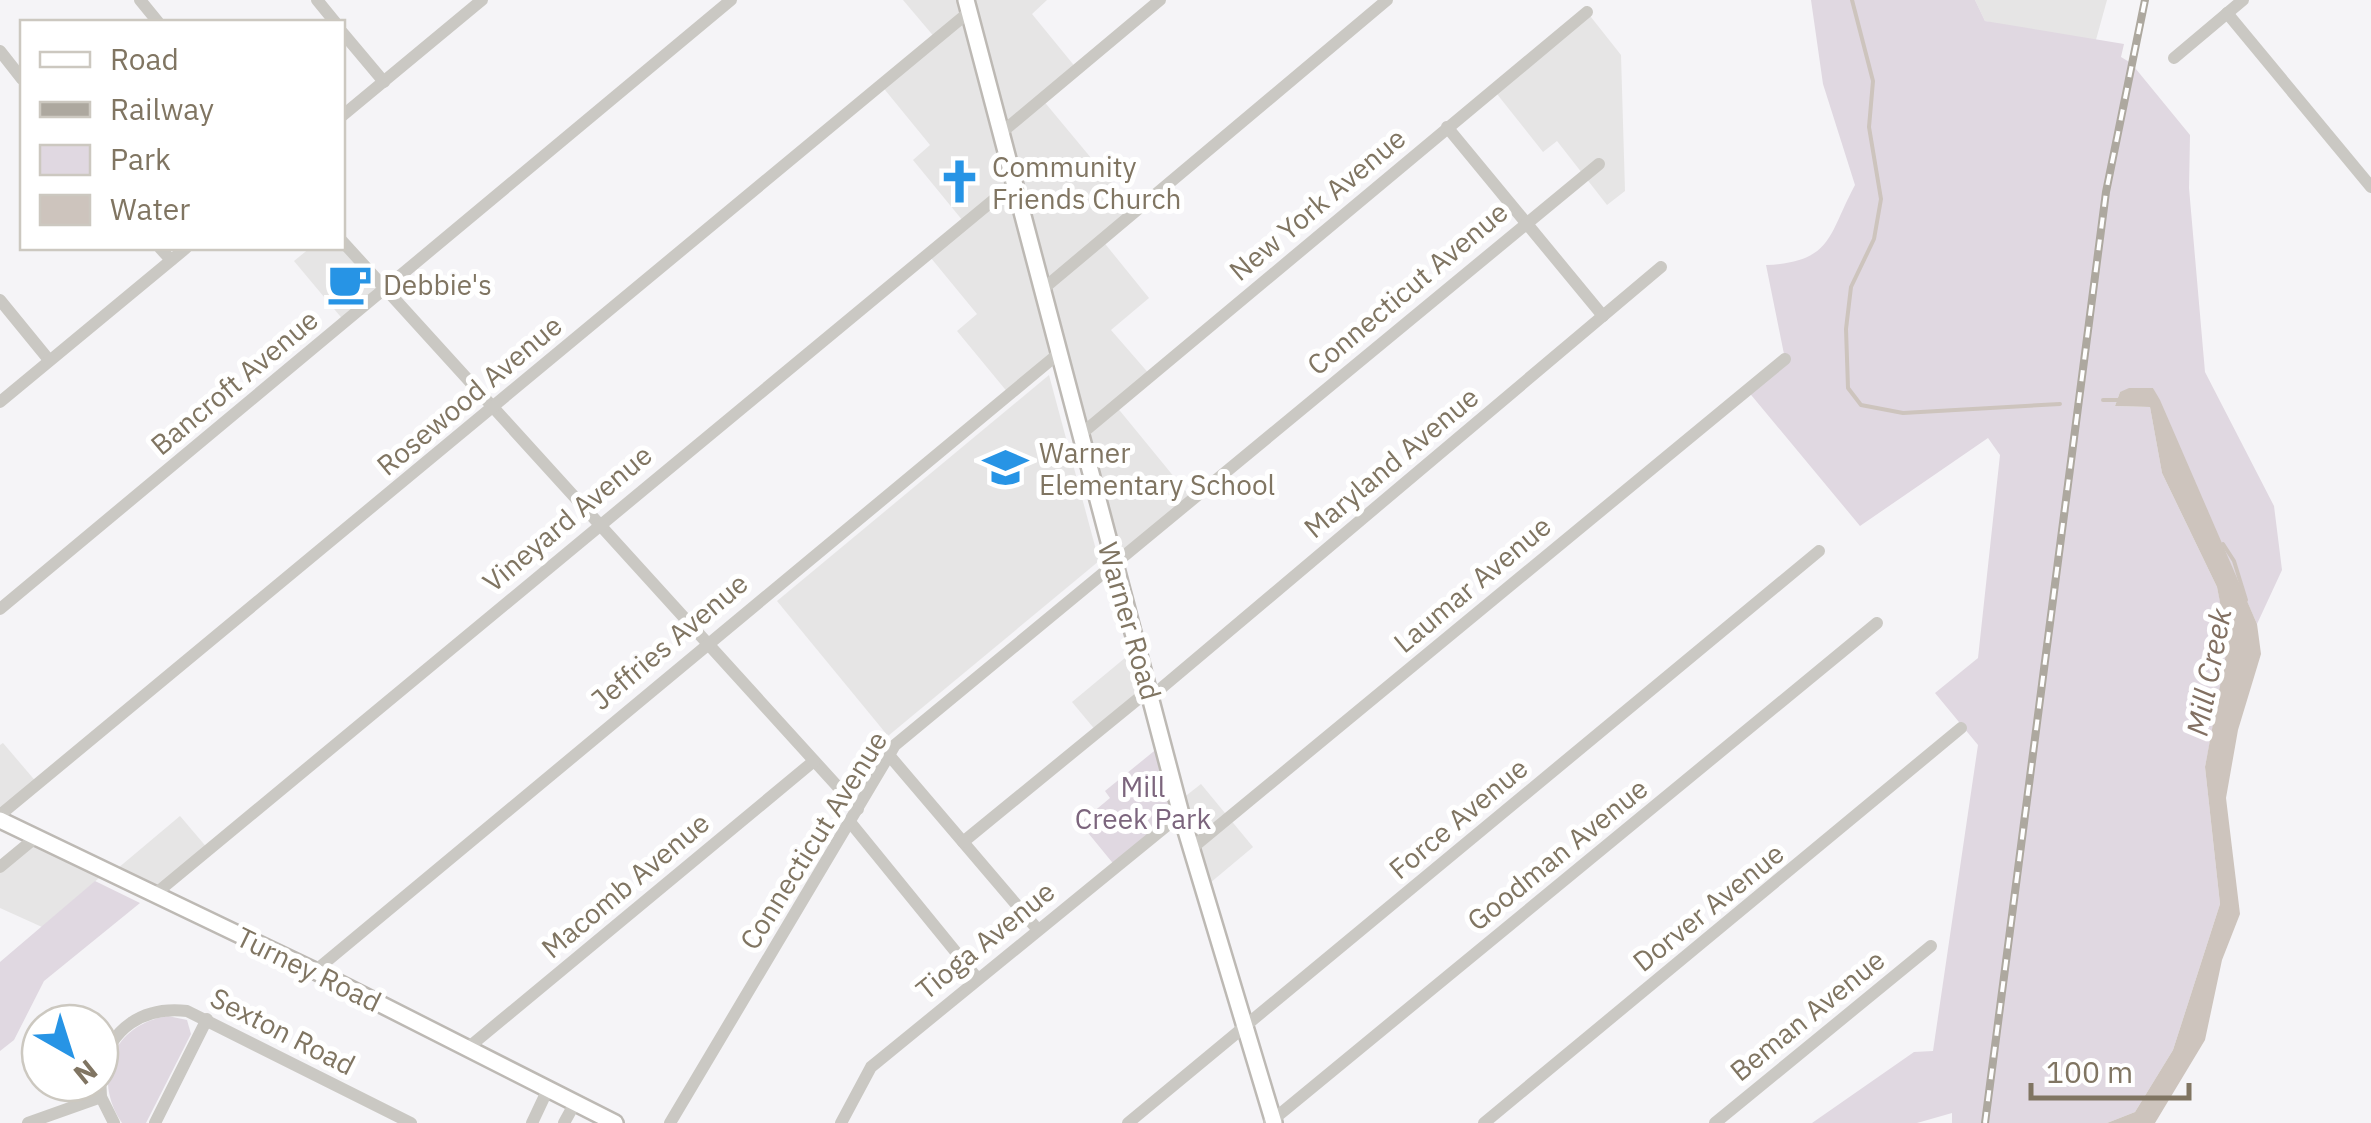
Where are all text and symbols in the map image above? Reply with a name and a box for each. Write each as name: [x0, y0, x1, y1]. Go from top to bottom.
legend: [20, 20, 345, 250]
text: Road: [110, 39, 179, 78]
text: Railway: [110, 89, 214, 128]
street label: New York Avenue: [1221, 119, 1413, 289]
text: Park: [110, 139, 171, 178]
place label: Community Friends Church: [992, 148, 1181, 217]
church icon: Community Friends Church: [935, 158, 983, 206]
text: Water: [110, 189, 190, 228]
street label: Connecticut Avenue: [1299, 193, 1515, 383]
cafe icon: Debbie's: [326, 260, 374, 308]
place label: Debbie's: [383, 266, 492, 303]
street label: Bancroft Avenue: [142, 301, 326, 463]
street label: Rosewood Avenue: [369, 307, 569, 483]
street label: Maryland Avenue: [1296, 378, 1486, 546]
place label: Warner Elementary School: [1039, 434, 1275, 503]
street label: Vineyard Avenue: [475, 436, 659, 600]
school or university icon: Warner Elementary School: [982, 444, 1030, 492]
street label: Laumar Avenue: [1386, 507, 1558, 661]
street label: Warner Road: [1090, 538, 1170, 704]
street label: Jeffries Avenue: [583, 564, 755, 718]
water label: Mill Creek: [2177, 604, 2240, 739]
street label: Connecticut Avenue: [731, 724, 895, 956]
street label: Force Avenue: [1381, 749, 1535, 887]
park label: Mill Creek Park: [1075, 768, 1211, 837]
street label: Goodman Avenue: [1459, 770, 1655, 938]
street label: Macomb Avenue: [533, 804, 717, 966]
street label: Dorver Avenue: [1625, 835, 1791, 979]
street label: Tioga Avenue: [908, 873, 1062, 1007]
street label: Turney Road: [230, 918, 388, 1020]
street label: Beman Avenue: [1722, 941, 1892, 1089]
street label: Sexton Road: [204, 979, 362, 1083]
north arrow: [20, 1003, 120, 1103]
scale bar: [2031, 1038, 2188, 1100]
text: N: [67, 1052, 106, 1094]
text: 100 m: [2046, 1052, 2133, 1091]

